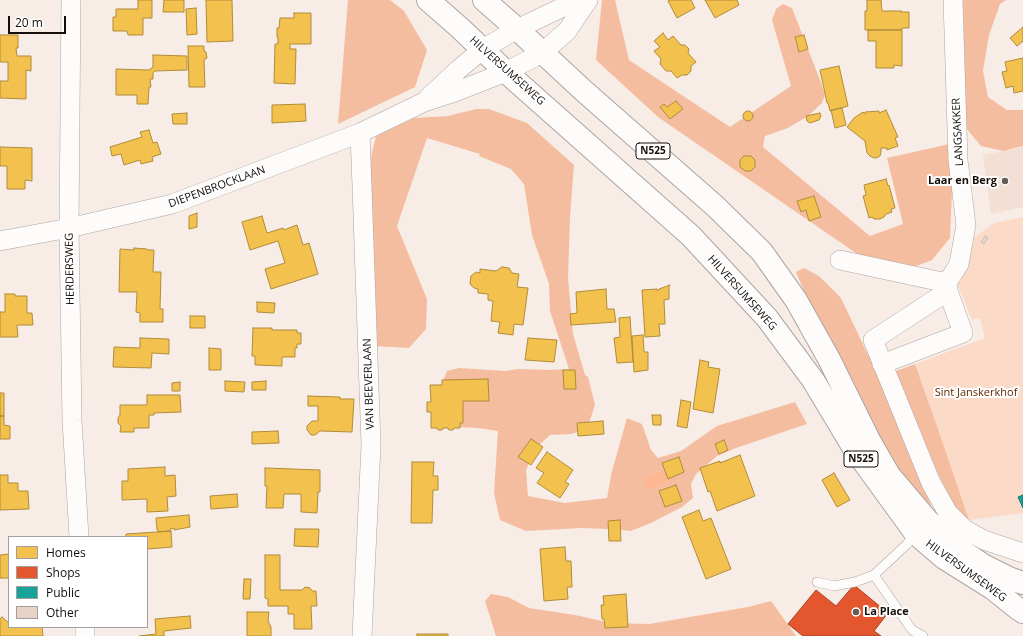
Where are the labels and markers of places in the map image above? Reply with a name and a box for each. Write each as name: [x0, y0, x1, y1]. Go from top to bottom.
place label: Laar en Berg: [928, 174, 997, 188]
marker: Laar en Berg: [1000, 176, 1010, 186]
place label: La Place: [864, 605, 909, 619]
marker: La Place: [851, 607, 861, 617]

